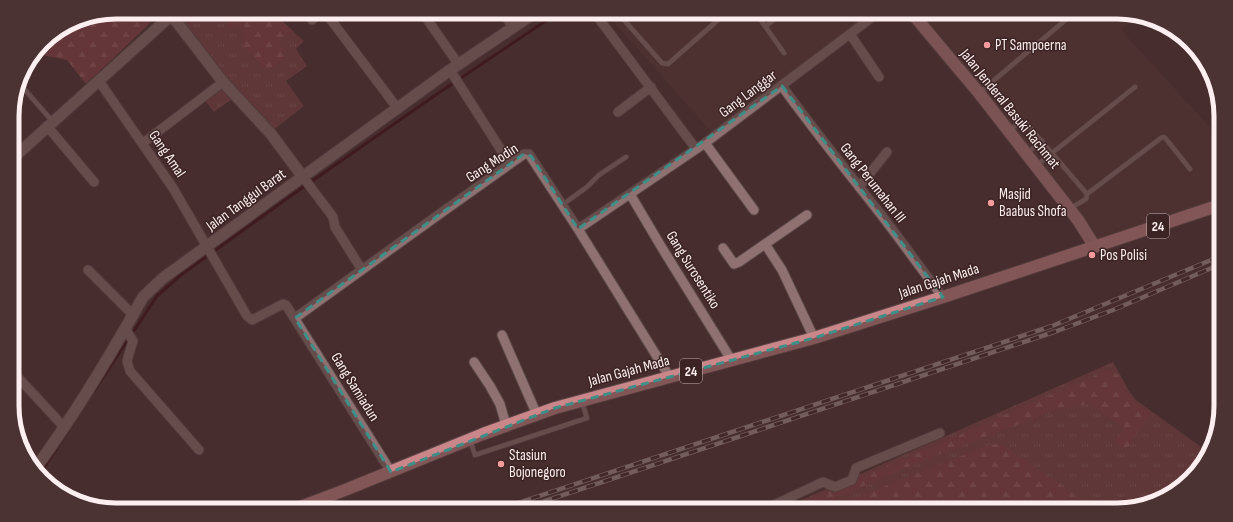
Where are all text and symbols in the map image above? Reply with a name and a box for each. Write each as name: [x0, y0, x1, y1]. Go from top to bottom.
place label: PT Sampoerna: [995, 36, 1067, 55]
marker: PT Sampoerna: [982, 40, 992, 50]
street label: Jalan Jenderal Basuki Rachmat: [955, 44, 1065, 173]
street label: Gang Langgar: [715, 66, 781, 122]
street label: Gang Amal: [144, 127, 190, 181]
street label: Gang Modin: [462, 139, 522, 187]
street label: Gang Perumahan III: [836, 139, 910, 227]
street label: Jalan Tanggul Barat: [202, 164, 290, 236]
place label: Masjid Baabus Shofa: [999, 185, 1067, 221]
marker: Masjid Baabus Shofa: [986, 198, 996, 208]
road number: 24: [1147, 214, 1169, 238]
street label: Gang Surosentiko: [662, 228, 724, 312]
place label: Pos Polisi: [1100, 246, 1147, 265]
marker: Pos Polisi: [1087, 250, 1097, 260]
street label: Jalan Gajah Mada: [895, 259, 982, 303]
street label: Gang Samiadun: [326, 349, 384, 425]
street label: Jalan Gajah Mada: [585, 351, 672, 391]
road number: 24: [680, 359, 702, 383]
place label: Stasiun Bojonegoro: [509, 446, 566, 482]
marker: Stasiun Bojonegoro: [496, 459, 506, 469]

